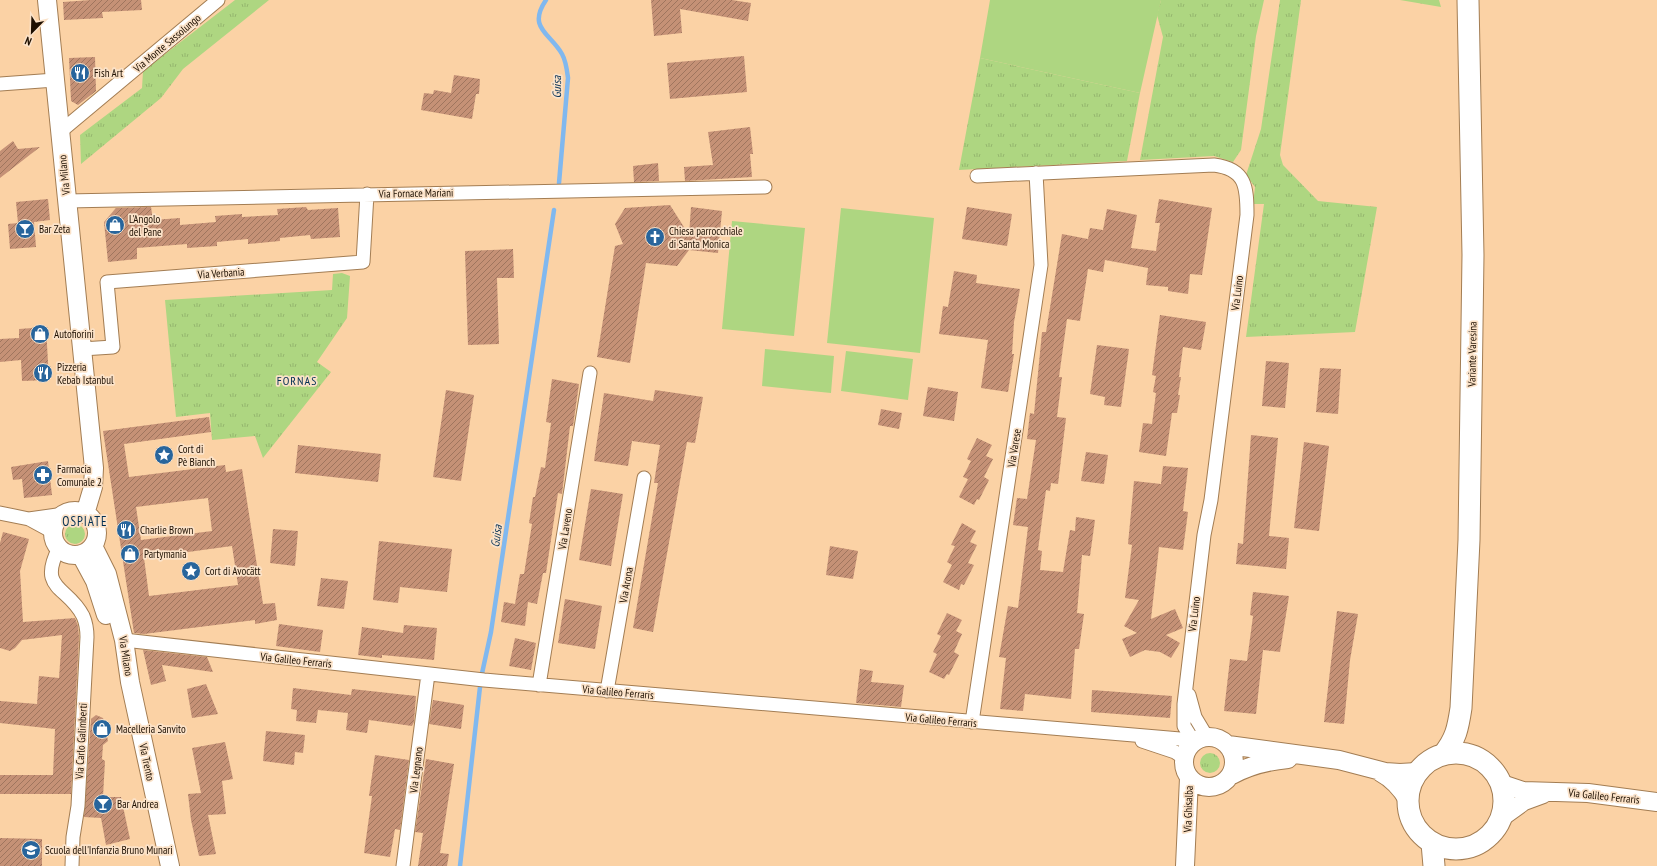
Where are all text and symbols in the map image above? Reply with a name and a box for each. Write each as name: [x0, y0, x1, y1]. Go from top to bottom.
street label: Via Monte Sassolungo: [130, 11, 204, 76]
north arrow: [12, 12, 52, 52]
text: N: [23, 34, 34, 49]
restaurant icon: Fish Art: [69, 62, 91, 84]
place label: Fish Art: [94, 66, 123, 80]
water label: Guisa: [549, 75, 564, 98]
street label: Via Milano: [55, 154, 73, 197]
street label: Via Fornace Mariani: [377, 185, 454, 201]
place label: L'Angolo del Pane: [129, 212, 162, 239]
shop icon: L'Angolo del Pane: [104, 214, 126, 236]
bar icon: Bar Zeta: [14, 218, 36, 240]
place label: Bar Zeta: [39, 222, 70, 236]
place label: Chiesa parrocchiale di Santa Monica: [669, 224, 743, 251]
church icon: Chiesa parrocchiale di Santa Monica: [644, 226, 666, 248]
street label: Via Verbania: [196, 264, 245, 282]
street label: Via Luino: [1228, 274, 1246, 312]
street label: Variante Varesina: [1464, 321, 1480, 388]
shop icon: Autofiorini: [29, 323, 51, 345]
place label: Autofiorini: [54, 327, 94, 341]
place label: Pizzeria Kebab Istanbul: [57, 360, 114, 387]
restaurant icon: Pizzeria Kebab Istanbul: [32, 362, 54, 384]
district label: FORNAS: [277, 373, 317, 388]
street label: Via Varese: [1004, 427, 1024, 469]
place label: Cort di Pè Bianch: [178, 442, 215, 469]
place icon: Cort di Pè Bianch: [153, 444, 175, 466]
place label: Farmacia Comunale 2: [57, 462, 102, 489]
pharmacy icon: Farmacia Comunale 2: [32, 464, 54, 486]
street label: Via Laveno: [555, 507, 575, 552]
district label: OSPIATE: [62, 513, 108, 530]
restaurant icon: Charlie Brown: [115, 519, 137, 541]
place label: Charlie Brown: [140, 523, 193, 537]
water label: Guisa: [487, 523, 505, 548]
shop icon: Partymania: [119, 543, 141, 565]
place label: Partymania: [144, 547, 187, 561]
place icon: Cort di Avocätt: [180, 560, 202, 582]
place label: Cort di Avocätt: [205, 564, 261, 578]
street label: Via Arona: [616, 566, 636, 605]
street label: Via Luino: [1185, 595, 1203, 633]
street label: Via Milano: [116, 634, 136, 677]
street label: Via Galileo Ferraris: [259, 649, 333, 671]
street label: Via Galileo Ferraris: [581, 682, 655, 702]
street label: Via Carlo Galimberti: [72, 703, 90, 780]
street label: Via Galileo Ferraris: [904, 710, 978, 730]
shop icon: Macelleria Sanvito: [91, 718, 113, 740]
place label: Macelleria Sanvito: [116, 722, 186, 736]
street label: Via Trento: [136, 741, 158, 782]
street label: Via Legnano: [406, 746, 426, 795]
street label: Via Ghisalba: [1180, 785, 1196, 834]
street label: Via Galileo Ferraris: [1567, 785, 1641, 807]
bar icon: Bar Andrea: [92, 793, 114, 815]
place label: Bar Andrea: [117, 797, 158, 811]
school or university icon: Scuola dell'Infanzia Bruno Munari: [20, 839, 42, 861]
place label: Scuola dell'Infanzia Bruno Munari: [45, 843, 173, 857]

